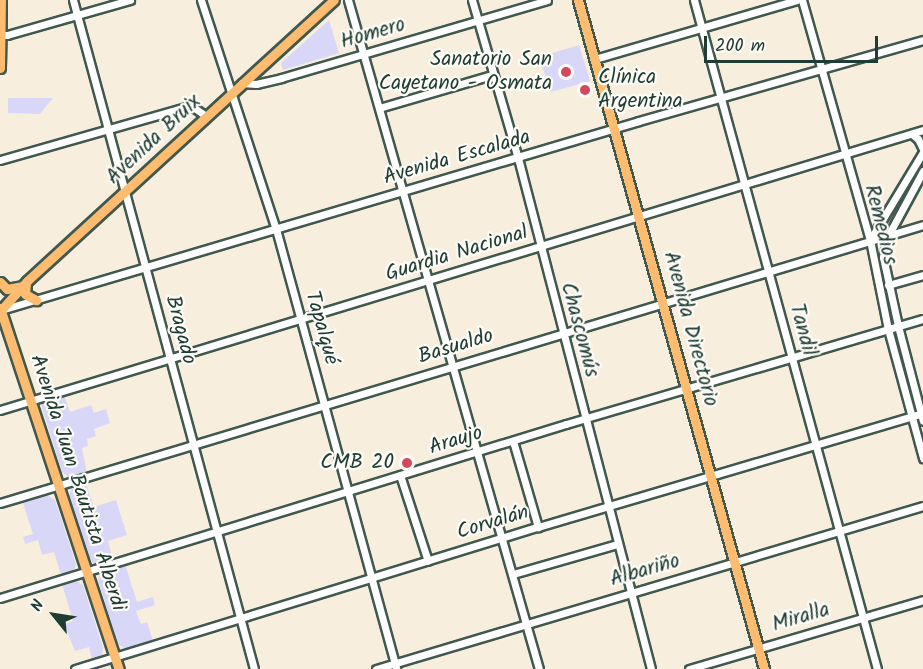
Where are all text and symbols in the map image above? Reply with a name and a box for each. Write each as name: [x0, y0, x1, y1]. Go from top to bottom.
street label: Homero: [338, 13, 408, 55]
scale bar: [707, 24, 881, 62]
text: 200 m: [715, 32, 765, 61]
place label: Sanatorio San Cayetano - Osmata: [379, 47, 552, 97]
marker: Sanatorio San Cayetano - Osmata: [557, 63, 575, 81]
place label: Clínica Argentina: [598, 65, 683, 115]
marker: Clínica Argentina: [576, 81, 594, 99]
street label: Avenida Bruix: [101, 90, 207, 190]
street label: Avenida Escalada: [381, 125, 533, 191]
street label: Remedios: [858, 182, 902, 268]
street label: Guardia Nacional: [383, 220, 531, 288]
street label: Avenida Directorio: [657, 249, 723, 409]
street label: Chascomús: [554, 280, 604, 380]
street label: Tapalqué: [299, 288, 343, 368]
street label: Bragado: [159, 293, 201, 367]
street label: Tandil: [783, 301, 821, 359]
street label: Basualdo: [415, 324, 497, 370]
street label: Avenida Juan Bautista Alberdi: [24, 352, 130, 614]
street label: Araujo: [426, 421, 486, 461]
place label: CMB 20: [320, 450, 394, 476]
marker: CMB 20: [398, 454, 416, 472]
street label: Corvalán: [454, 500, 532, 546]
street label: Albariño: [607, 549, 683, 593]
north arrow: [24, 585, 84, 645]
text: N: [25, 595, 51, 616]
street label: Miralla: [769, 598, 833, 638]

